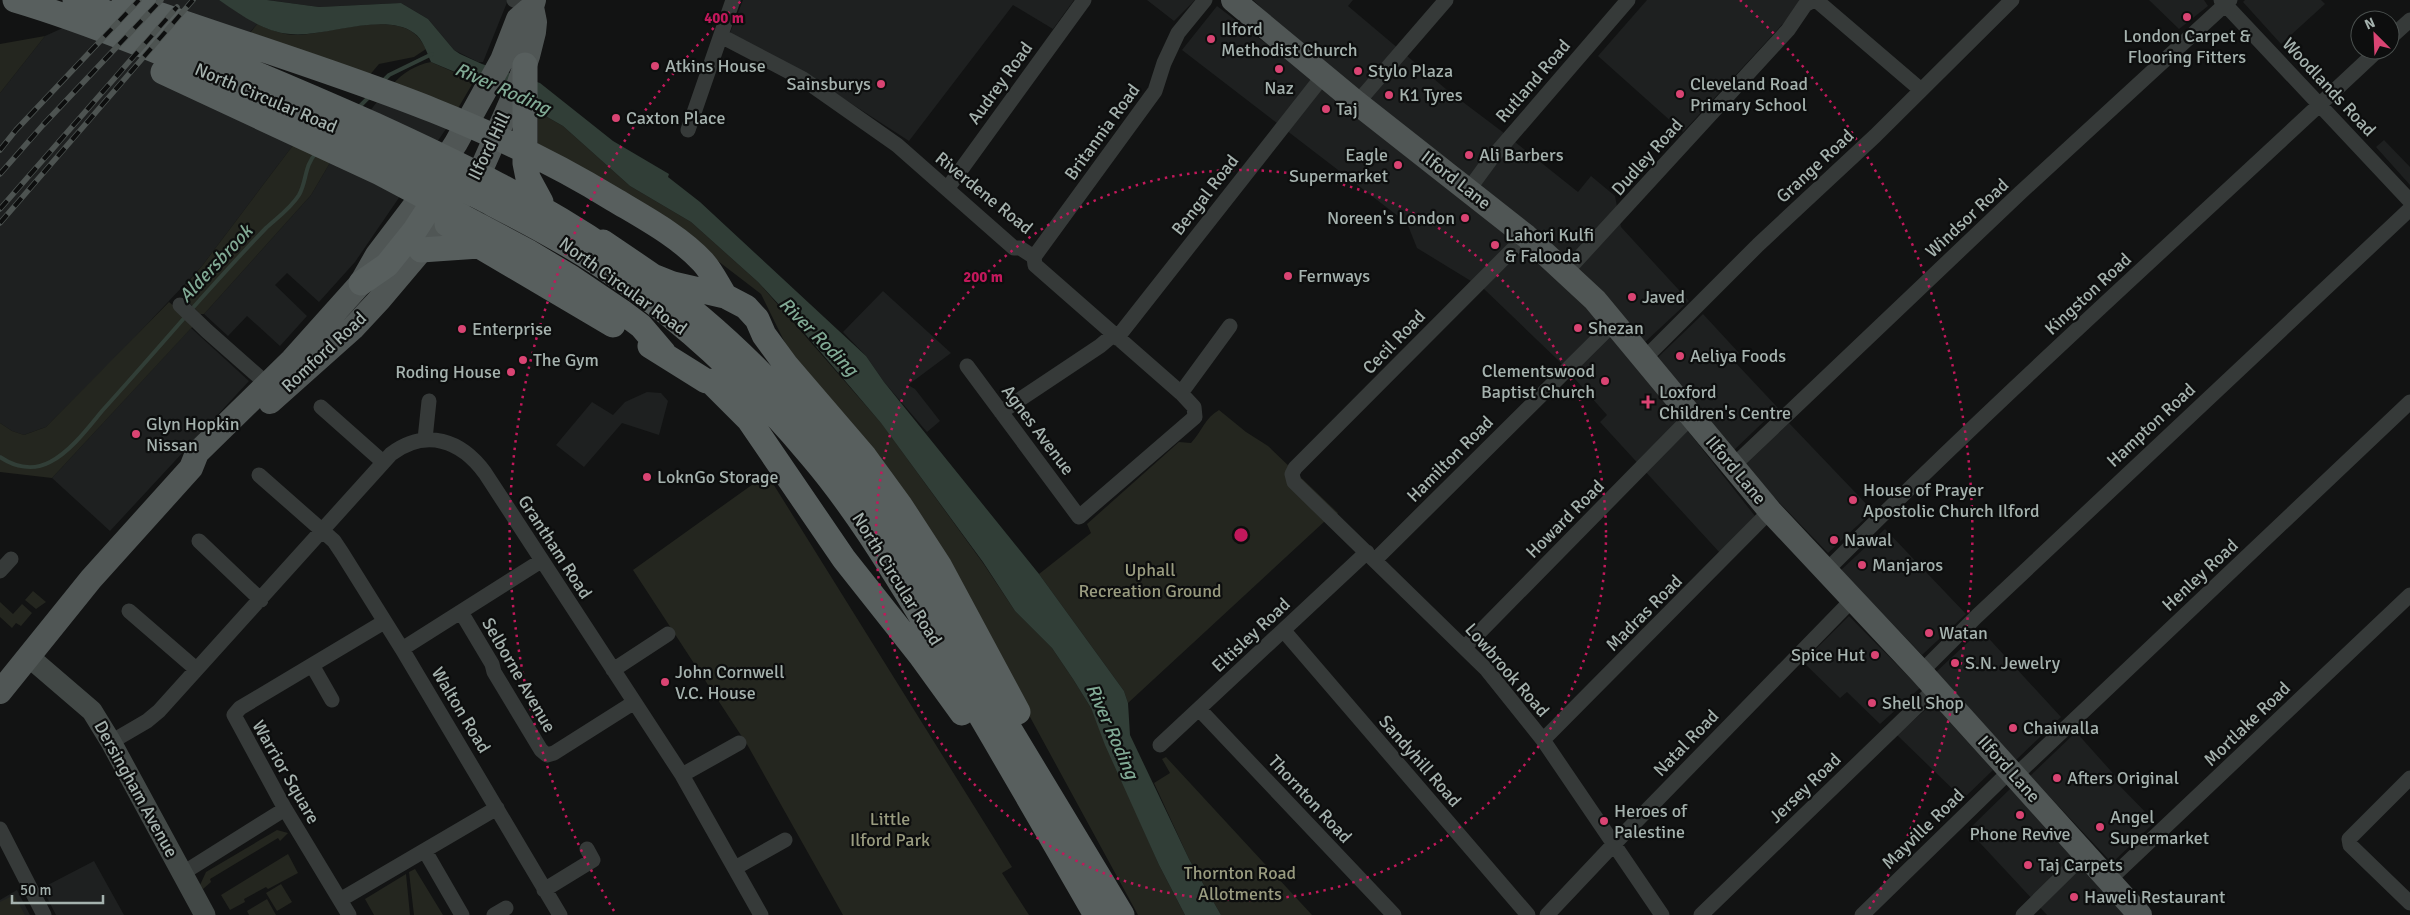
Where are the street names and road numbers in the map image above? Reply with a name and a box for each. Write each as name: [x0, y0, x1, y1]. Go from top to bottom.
street label: Woodlands Road: [2278, 33, 2380, 141]
street label: Rutland Road: [1491, 35, 1575, 127]
street label: Audrey Road: [963, 38, 1037, 128]
street label: North Circular Road: [191, 58, 341, 138]
street label: Britannia Road: [1060, 79, 1144, 185]
street label: Ilford Hill: [463, 108, 515, 184]
street label: Dudley Road: [1607, 114, 1687, 200]
street label: Grange Road: [1772, 125, 1858, 207]
street label: Ilford Lane: [1417, 146, 1495, 214]
street label: Riverdene Road: [931, 147, 1037, 239]
street label: Bengal Road: [1167, 150, 1243, 240]
street label: Windsor Road: [1921, 174, 2013, 262]
street label: North Circular Road: [555, 232, 691, 340]
street label: Kingston Road: [2040, 248, 2136, 340]
street label: Cecil Road: [1358, 305, 1430, 379]
street label: Romford Road: [277, 307, 371, 397]
street label: Hampton Road: [2102, 378, 2200, 472]
street label: Agnes Avenue: [997, 381, 1079, 479]
street label: Hamilton Road: [1402, 411, 1498, 507]
street label: Ilford Lane: [1701, 431, 1771, 509]
street label: Howard Road: [1521, 475, 1609, 563]
street label: Grantham Road: [513, 491, 597, 603]
street label: North Circular Road: [847, 508, 947, 650]
street label: Henley Road: [2157, 534, 2243, 616]
street label: Madras Road: [1601, 570, 1687, 656]
street label: Eltisley Road: [1207, 593, 1295, 677]
street label: Selborne Avenue: [477, 614, 561, 736]
street label: Lowbrook Road: [1460, 619, 1554, 721]
street label: Walton Road: [427, 663, 495, 757]
street label: Mortlake Road: [2199, 677, 2295, 771]
street label: Natal Road: [1649, 705, 1723, 781]
street label: Sandyhill Road: [1374, 711, 1466, 811]
street label: Warrior Square: [247, 716, 325, 828]
street label: Dersingham Avenue: [89, 717, 183, 861]
street label: Ilford Lane: [1973, 731, 2045, 807]
street label: Jersey Road: [1765, 748, 1845, 828]
street label: Thornton Road: [1264, 750, 1356, 848]
street label: Mayville Road: [1877, 784, 1969, 874]

